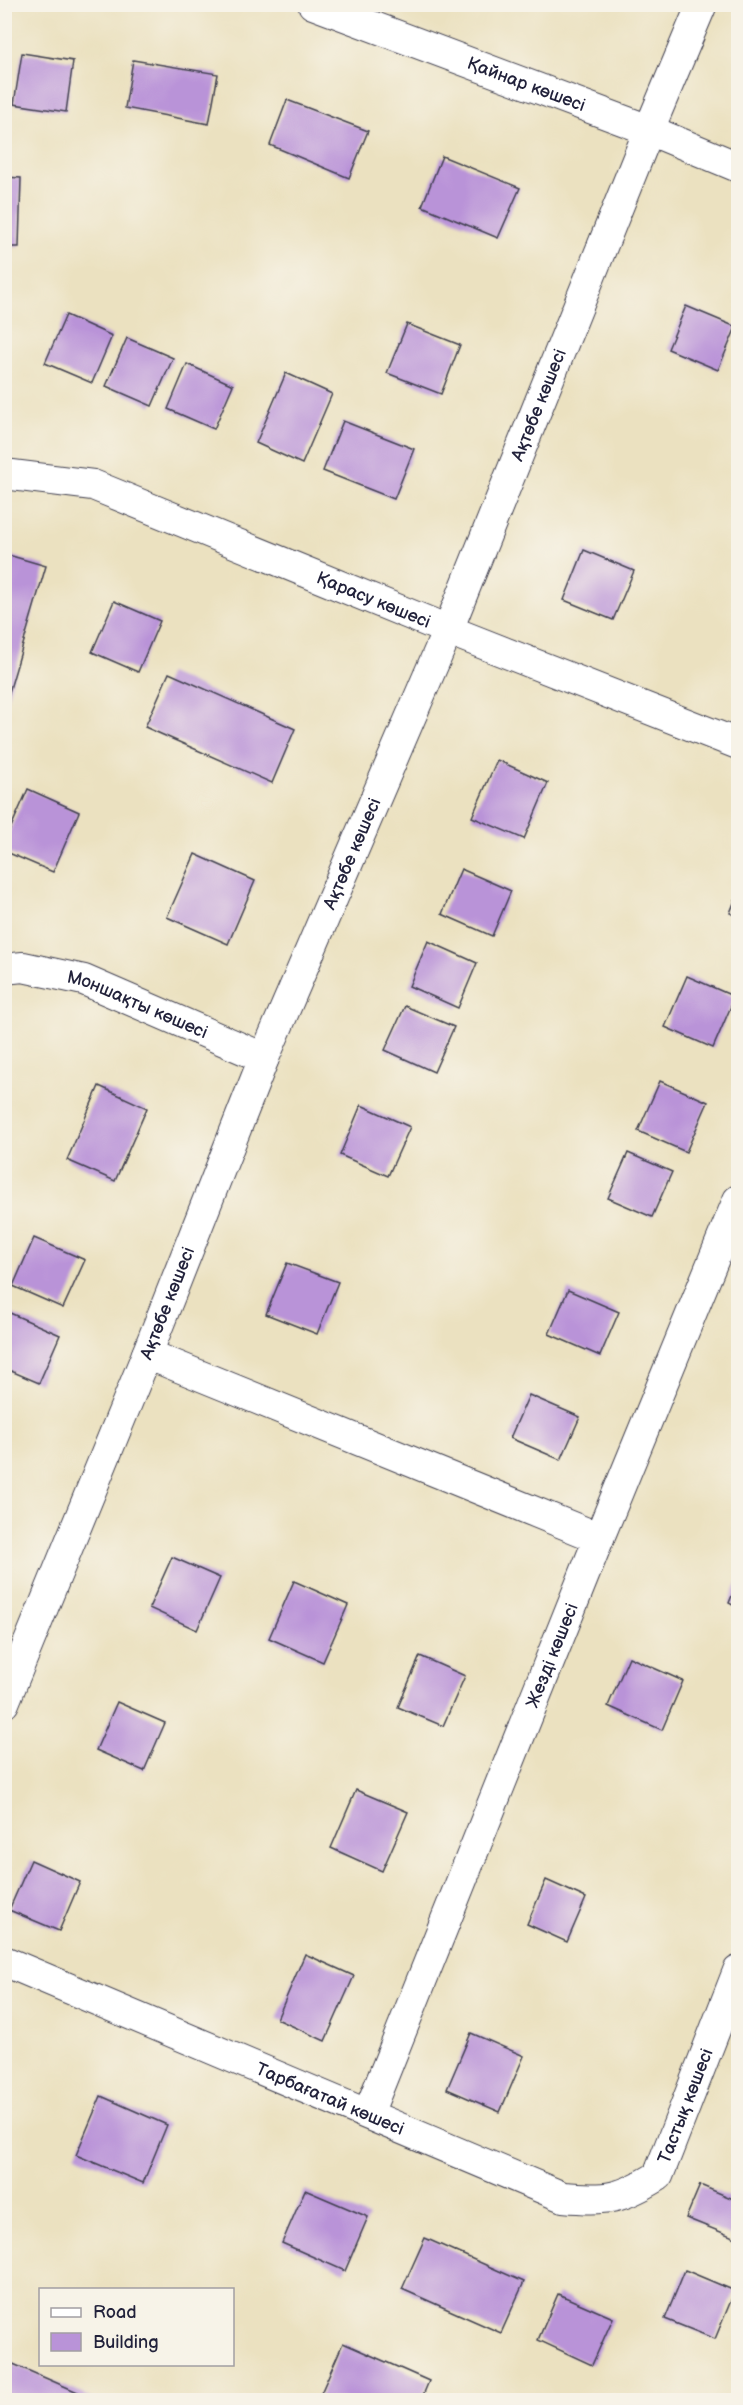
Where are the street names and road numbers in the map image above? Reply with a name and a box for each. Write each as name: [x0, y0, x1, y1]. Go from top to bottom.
street label: Қайнар көшесі: [464, 53, 588, 116]
street label: Ақтөбе көшесі: [507, 346, 571, 465]
street label: Қарасу көшесі: [313, 567, 434, 633]
street label: Ақтөбе көшесі: [319, 795, 386, 914]
street label: Моншақты көшесі: [65, 967, 211, 1043]
street label: Ақтөбе көшесі: [136, 1244, 199, 1363]
street label: Жезді көшесі: [522, 1600, 583, 1711]
street label: Тастық көшесі: [654, 2046, 718, 2167]
street label: Тарбағатай көшесі: [253, 2059, 407, 2140]

